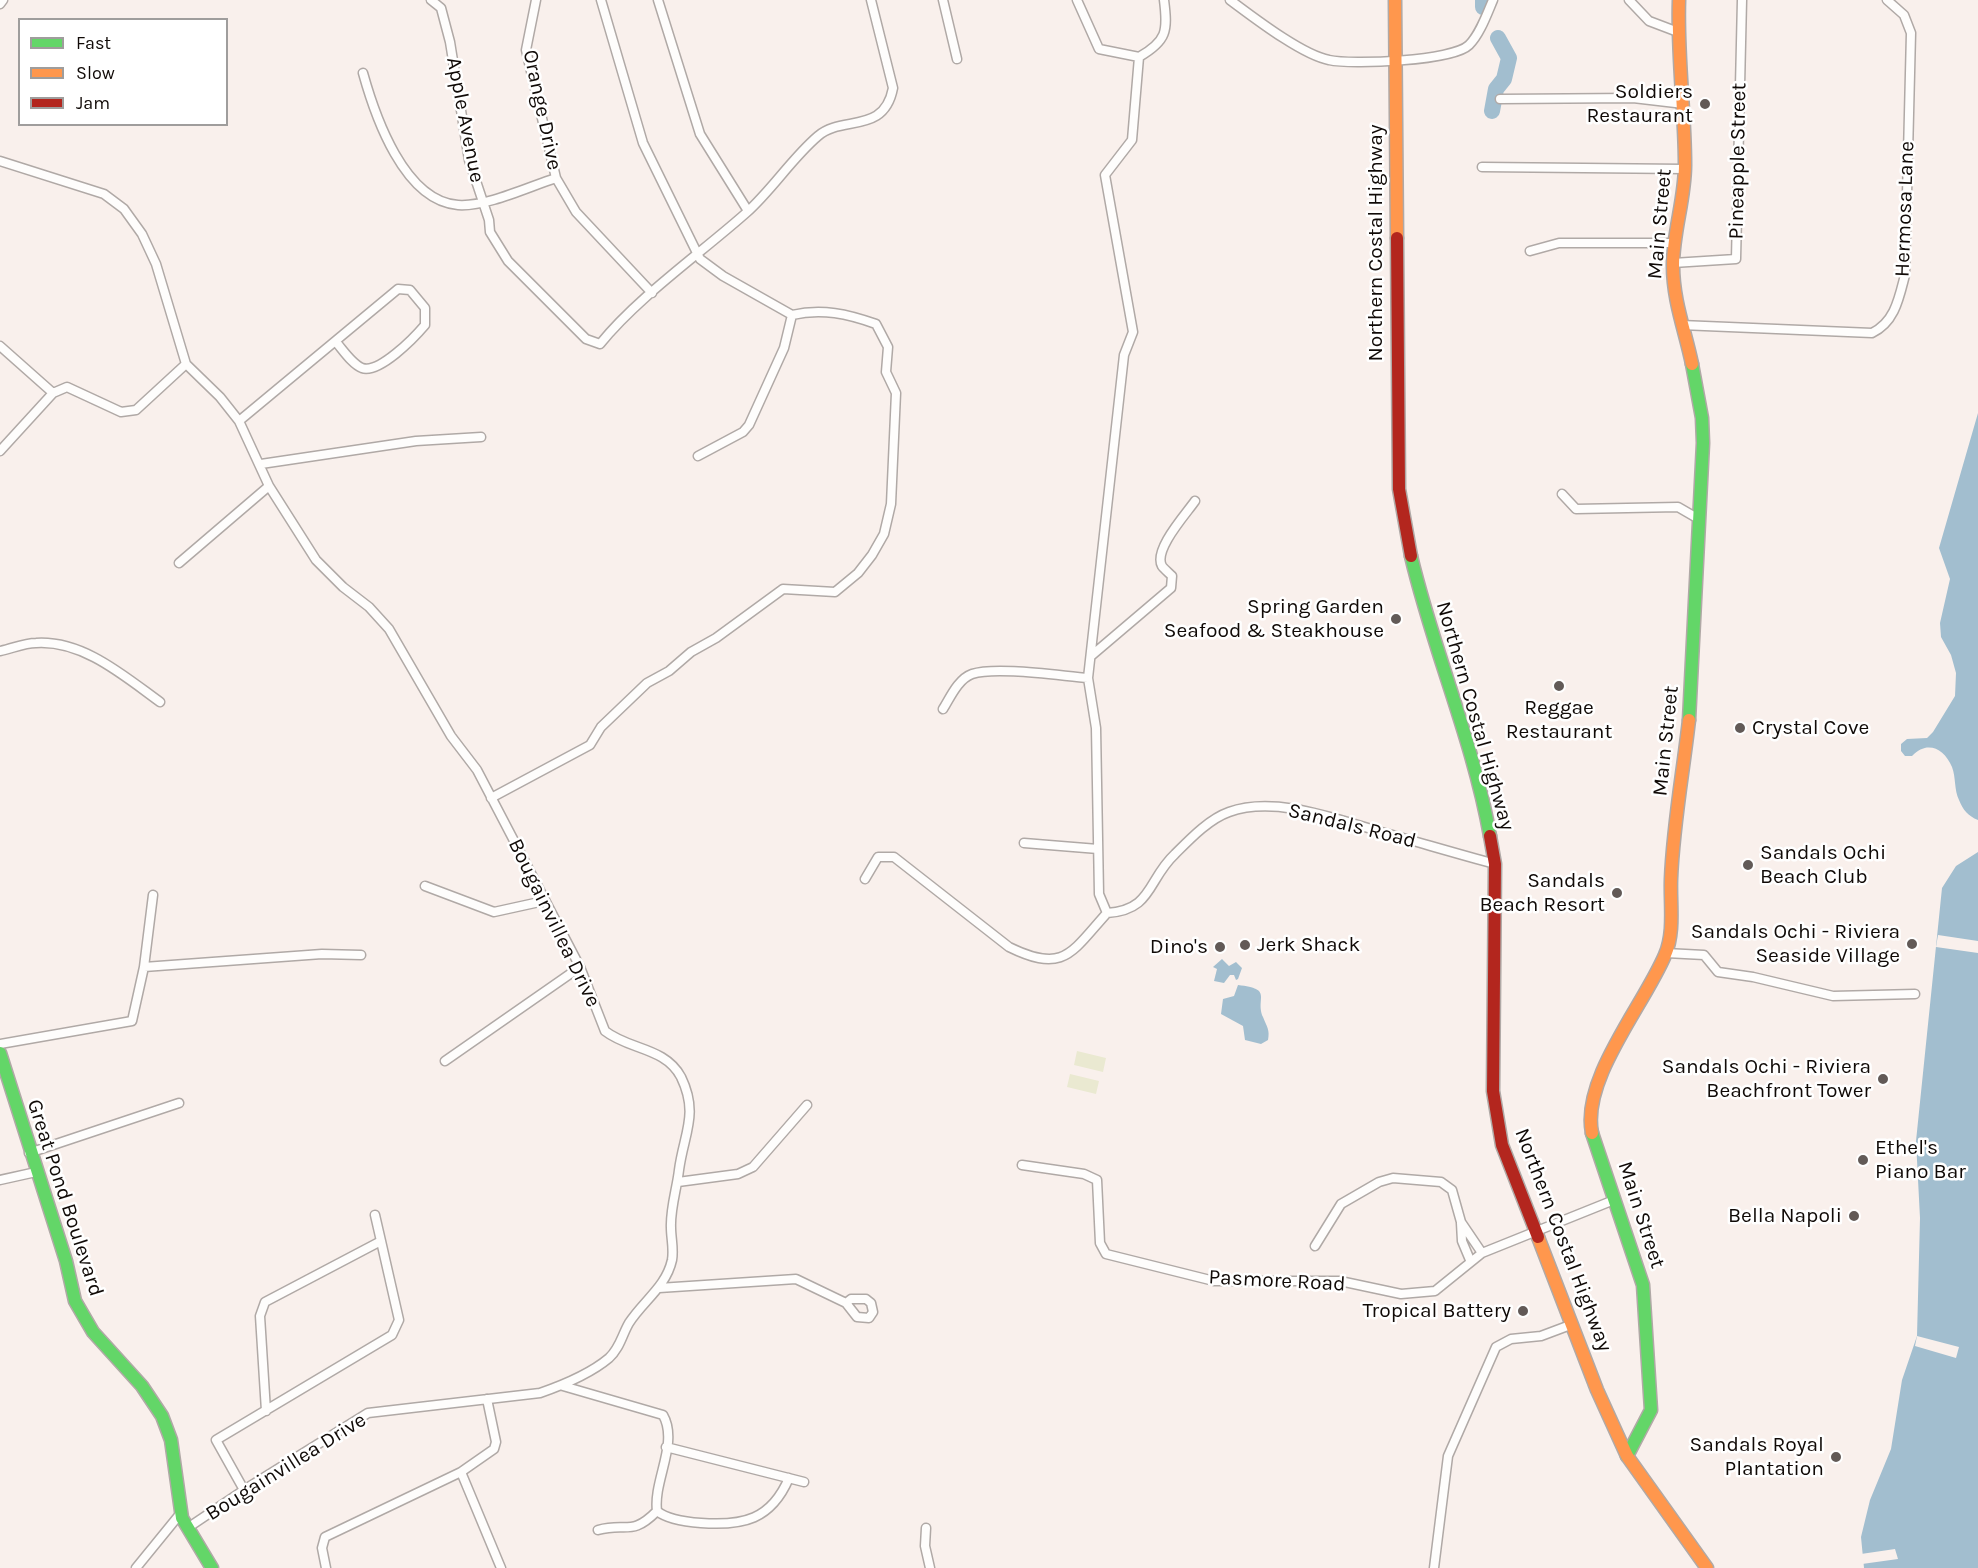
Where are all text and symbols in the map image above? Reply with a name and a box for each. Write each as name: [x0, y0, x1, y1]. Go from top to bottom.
legend: [18, 18, 228, 126]
text: Fast: [76, 32, 111, 54]
street label: Orange Drive: [517, 48, 567, 172]
street label: Apple Avenue: [440, 55, 490, 185]
text: Slow: [76, 62, 115, 84]
place label: Soldiers Restaurant: [1586, 79, 1693, 129]
street label: Pineapple Street: [1724, 82, 1752, 240]
text: Jam: [76, 92, 110, 114]
marker: Soldiers Restaurant: [1698, 97, 1712, 111]
street label: Northern Costal Highway: [1363, 124, 1389, 362]
street label: Hermosa Lane: [1890, 141, 1920, 277]
street label: Main Street: [1643, 168, 1677, 280]
place label: Spring Garden Seafood & Steakhouse: [1164, 594, 1384, 644]
street label: Northern Costal Highway: [1430, 599, 1520, 833]
marker: Spring Garden Seafood & Steakhouse: [1389, 612, 1403, 626]
marker: Reggae Restaurant: [1552, 679, 1566, 693]
street label: Main Street: [1648, 685, 1684, 797]
place label: Reggae Restaurant: [1506, 695, 1612, 745]
place label: Crystal Cove: [1752, 715, 1869, 741]
marker: Crystal Cove: [1733, 721, 1747, 735]
street label: Sandals Road: [1285, 798, 1419, 854]
street label: Bougainvillea Drive: [502, 835, 606, 1011]
place label: Sandals Ochi Beach Club: [1760, 840, 1886, 890]
marker: Sandals Ochi Beach Club: [1741, 858, 1755, 872]
place label: Sandals Beach Resort: [1479, 868, 1605, 918]
marker: Sandals Beach Resort: [1610, 886, 1624, 900]
place label: Sandals Ochi - Riviera Seaside Village: [1691, 919, 1900, 969]
place label: Jerk Shack: [1257, 932, 1360, 958]
place label: Dino's: [1150, 934, 1208, 960]
marker: Sandals Ochi - Riviera Seaside Village: [1905, 937, 1919, 951]
marker: Jerk Shack: [1238, 938, 1252, 952]
marker: Dino's: [1213, 940, 1227, 954]
place label: Sandals Ochi - Riviera Beachfront Tower: [1662, 1054, 1871, 1104]
marker: Sandals Ochi - Riviera Beachfront Tower: [1876, 1072, 1890, 1086]
street label: Great Pond Boulevard: [21, 1096, 109, 1300]
street label: Northern Costal Highway: [1509, 1125, 1617, 1355]
place label: Ethel's Piano Bar: [1875, 1135, 1966, 1185]
marker: Ethel's Piano Bar: [1856, 1153, 1870, 1167]
street label: Main Street: [1612, 1158, 1670, 1272]
place label: Bella Napoli: [1728, 1203, 1842, 1229]
marker: Bella Napoli: [1847, 1209, 1861, 1223]
street label: Pasmore Road: [1208, 1265, 1346, 1297]
place label: Tropical Battery: [1363, 1298, 1511, 1324]
marker: Tropical Battery: [1516, 1304, 1530, 1318]
street label: Bougainvillea Drive: [201, 1407, 371, 1527]
place label: Sandals Royal Plantation: [1690, 1432, 1824, 1482]
marker: Sandals Royal Plantation: [1829, 1450, 1843, 1464]

